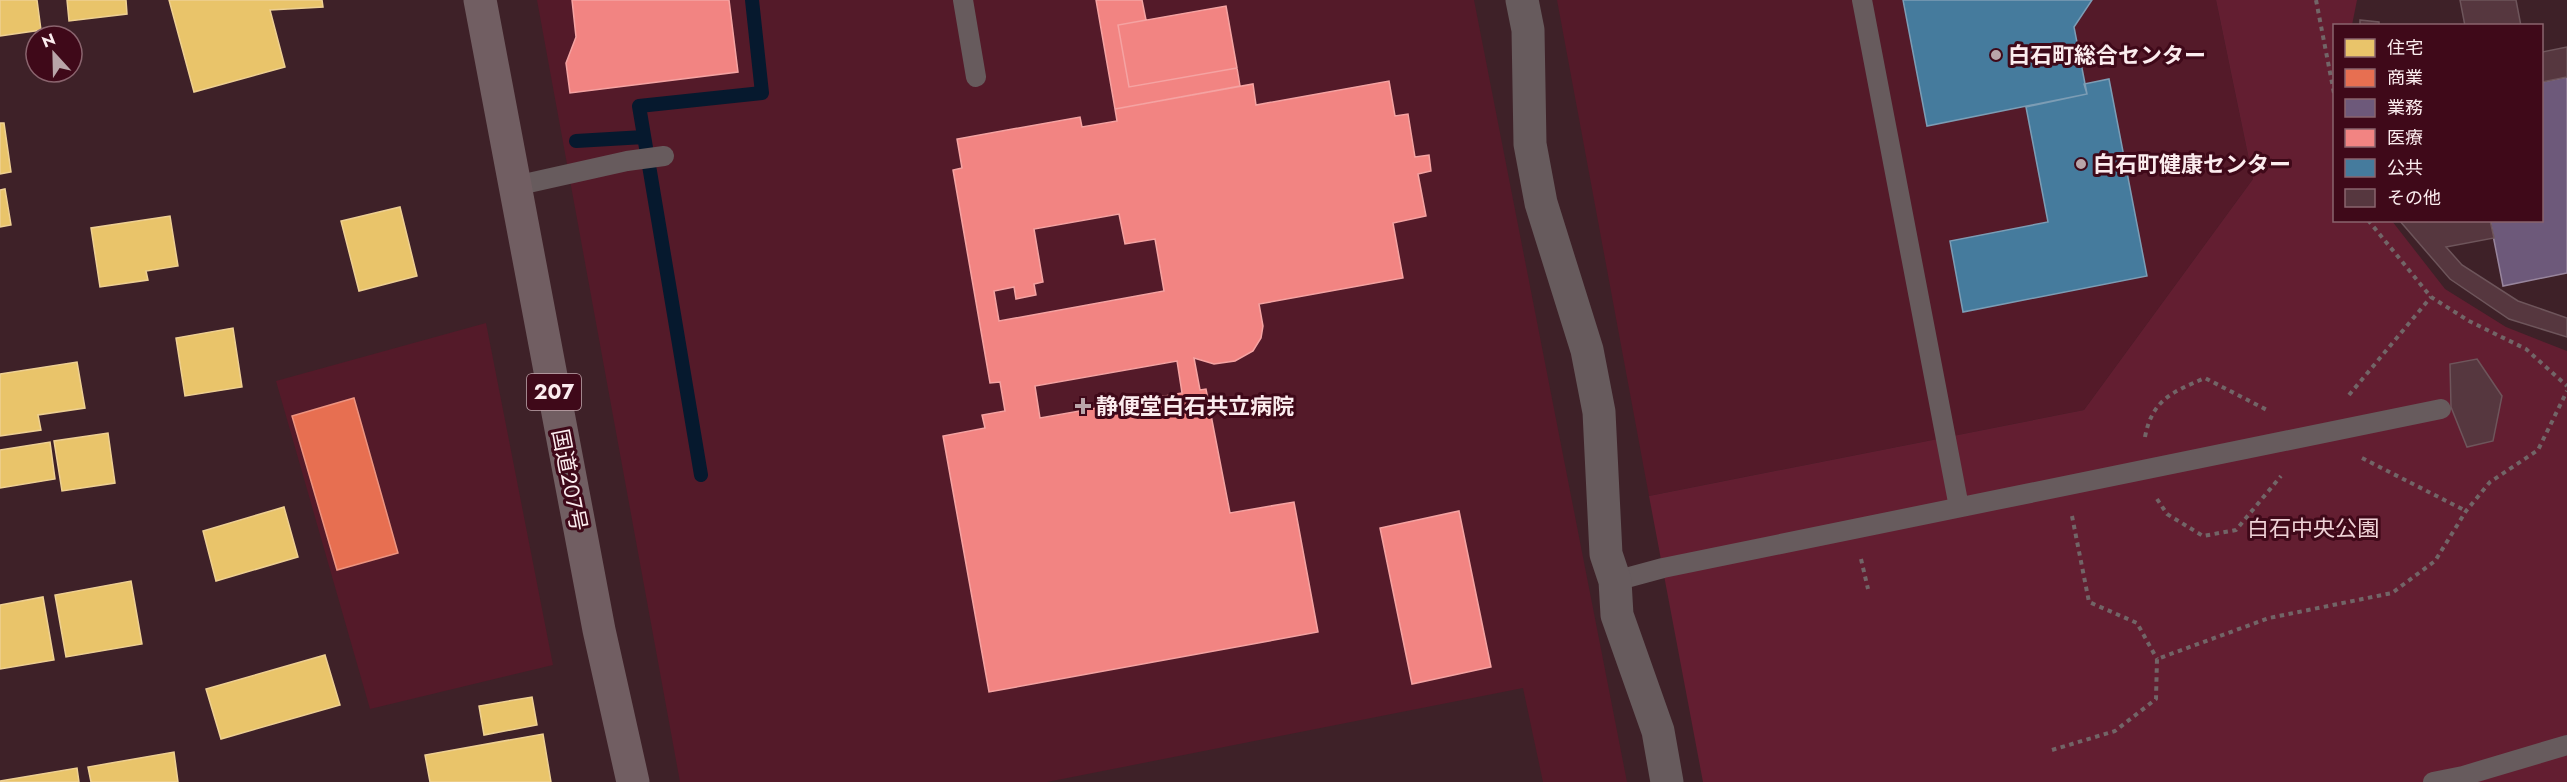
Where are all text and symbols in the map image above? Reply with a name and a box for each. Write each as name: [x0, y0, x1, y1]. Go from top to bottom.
north arrow: [24, 24, 84, 84]
legend: [2333, 24, 2543, 222]
text: N: [38, 28, 59, 54]
text: 住宅: [2387, 35, 2423, 61]
place label: 白石町総合センター: [2008, 39, 2206, 71]
marker: 白石町総合センター: [1989, 48, 2003, 62]
text: 商業: [2387, 65, 2423, 91]
text: 業務: [2387, 95, 2423, 121]
text: 医療: [2387, 125, 2423, 151]
place label: 白石町健康センター: [2093, 148, 2291, 180]
text: 公共: [2387, 155, 2423, 181]
marker: 白石町健康センター: [2074, 157, 2088, 171]
text: その他: [2387, 185, 2441, 211]
road number: 207: [527, 374, 581, 410]
place label: 静便堂白石共立病院: [1096, 390, 1294, 422]
marker: 静便堂白石共立病院: [1074, 397, 1092, 415]
street label: 国道207号: [544, 426, 596, 534]
park label: 白石中央公園: [2247, 512, 2379, 544]

